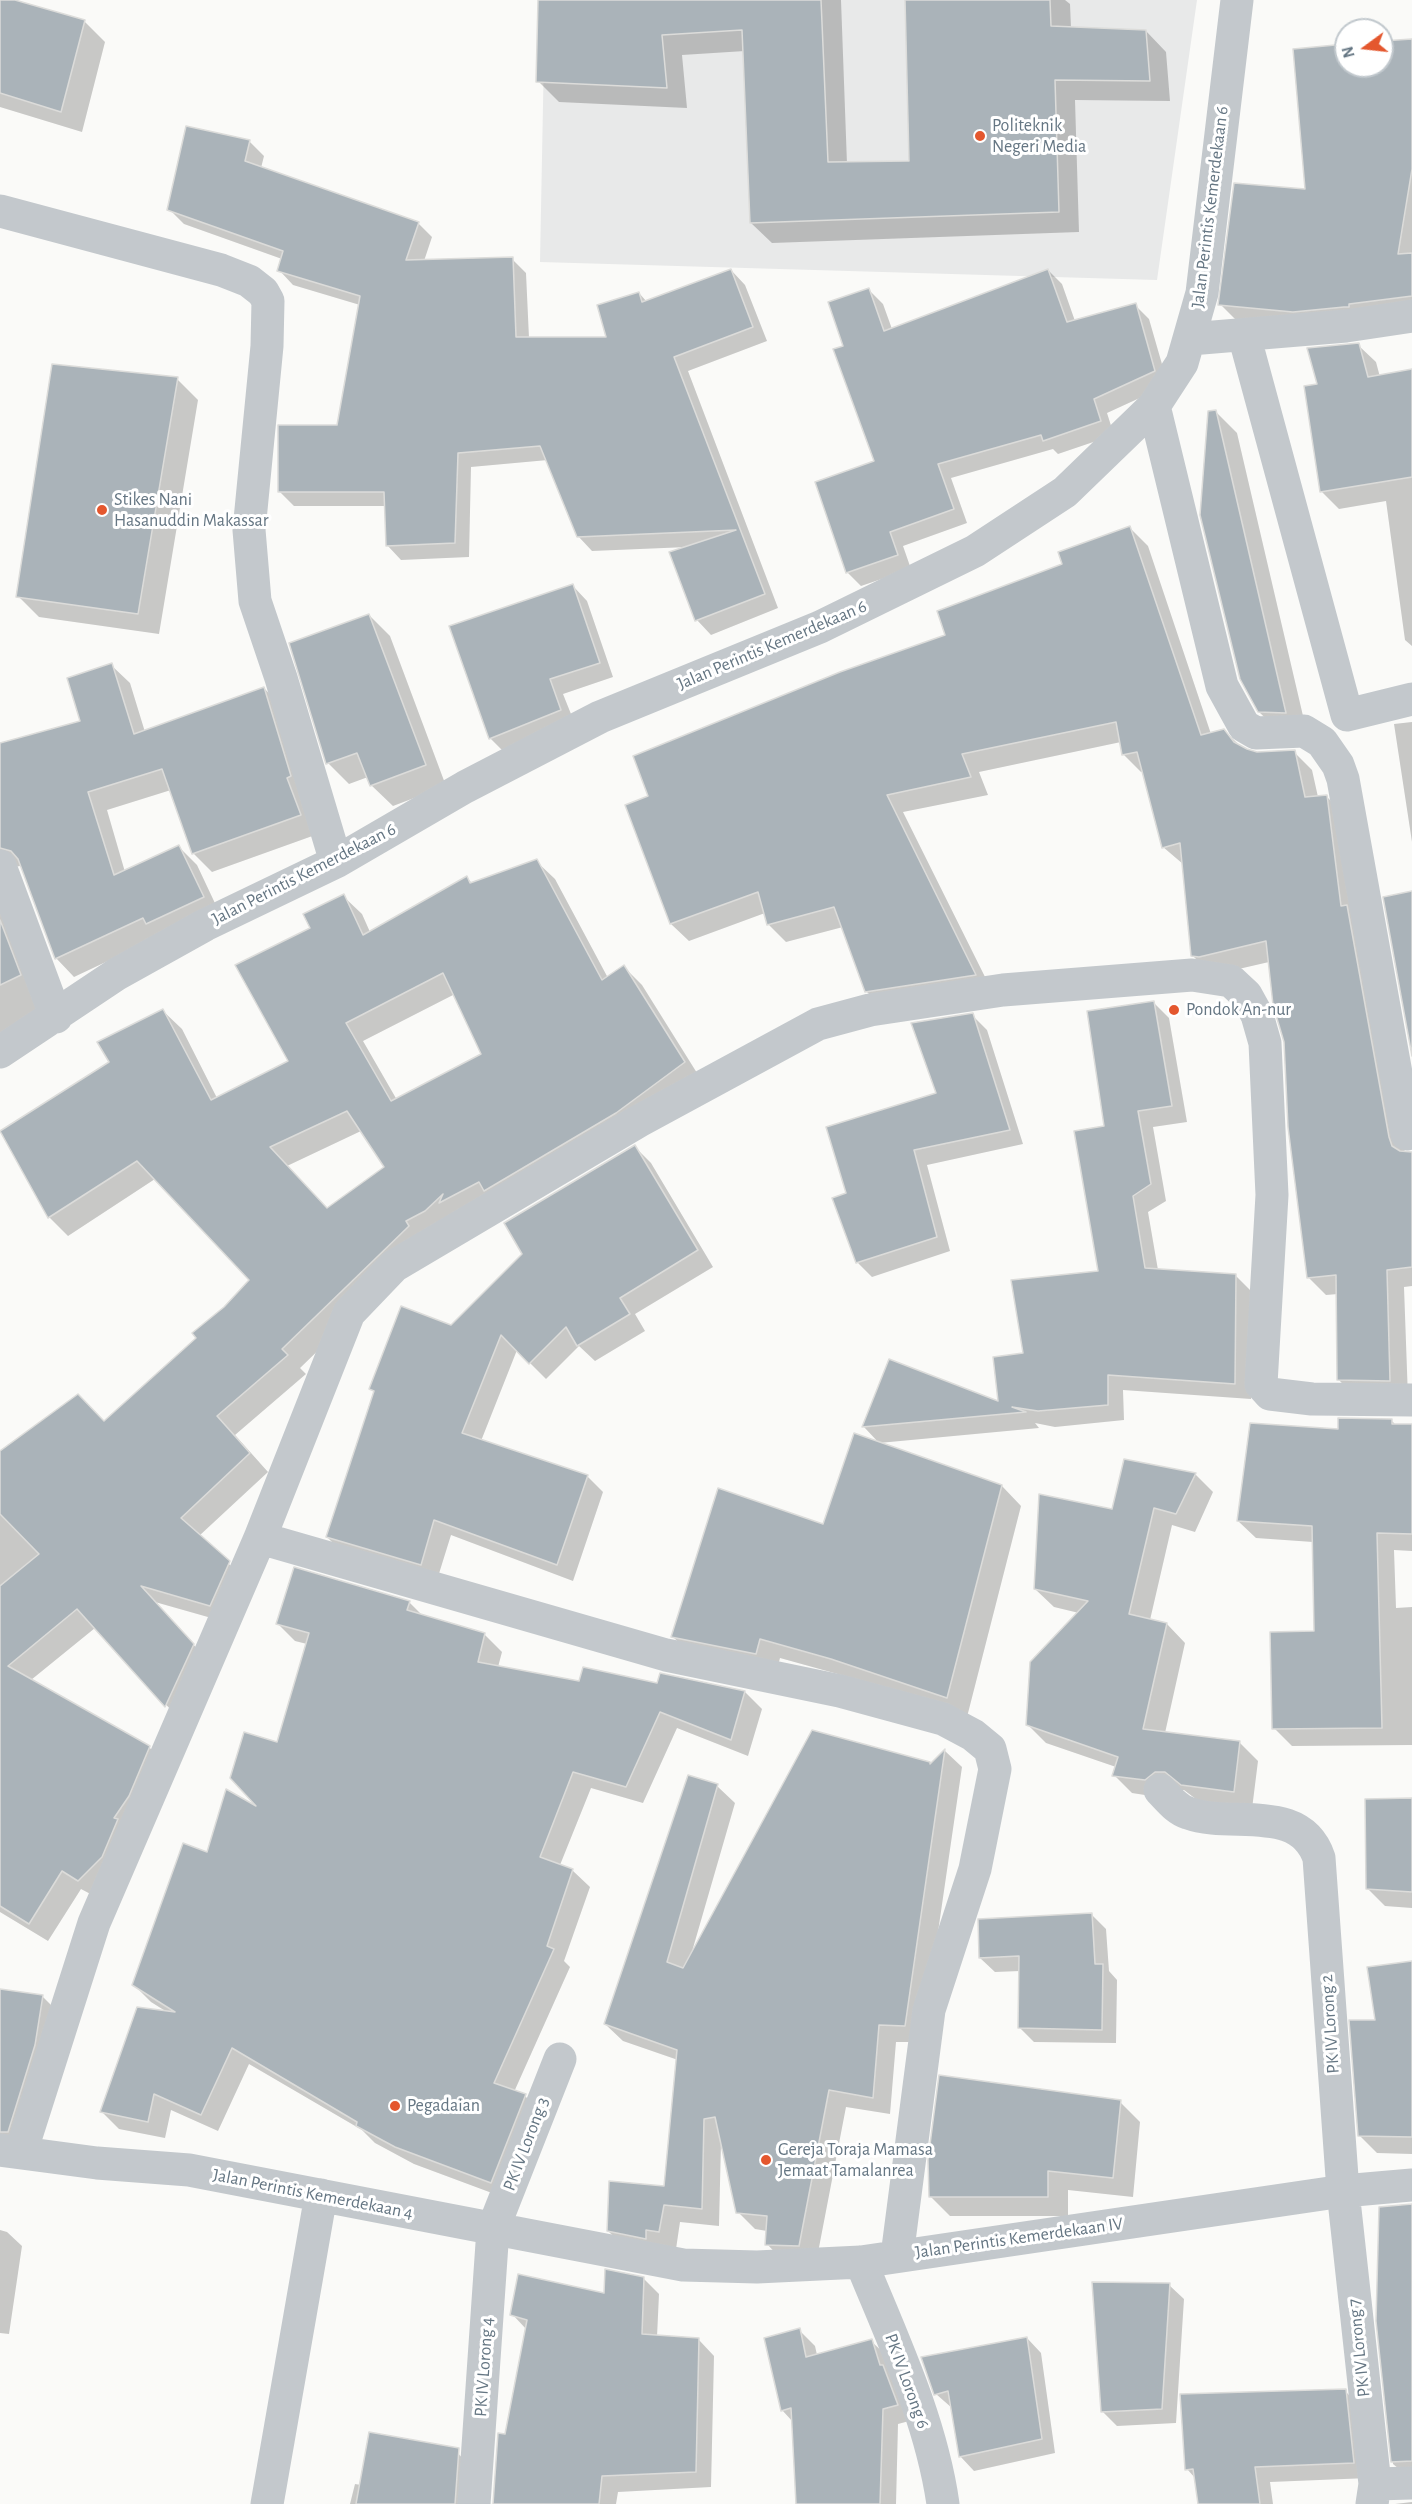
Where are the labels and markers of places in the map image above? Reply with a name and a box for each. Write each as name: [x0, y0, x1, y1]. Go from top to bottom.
place label: Politeknik Negeri Media: [992, 115, 1086, 158]
marker: Politeknik Negeri Media: [973, 129, 987, 143]
place label: Stikes Nani Hasanuddin Makassar: [114, 489, 269, 532]
marker: Stikes Nani Hasanuddin Makassar: [95, 503, 109, 517]
place label: Pondok An-nur: [1186, 999, 1291, 1021]
marker: Pondok An-nur: [1167, 1003, 1181, 1017]
place label: Pegadaian: [407, 2095, 480, 2117]
marker: Pegadaian: [388, 2099, 402, 2113]
place label: Gereja Toraja Mamasa Jemaat Tamalanrea: [778, 2139, 933, 2182]
marker: Gereja Toraja Mamasa Jemaat Tamalanrea: [759, 2153, 773, 2167]

